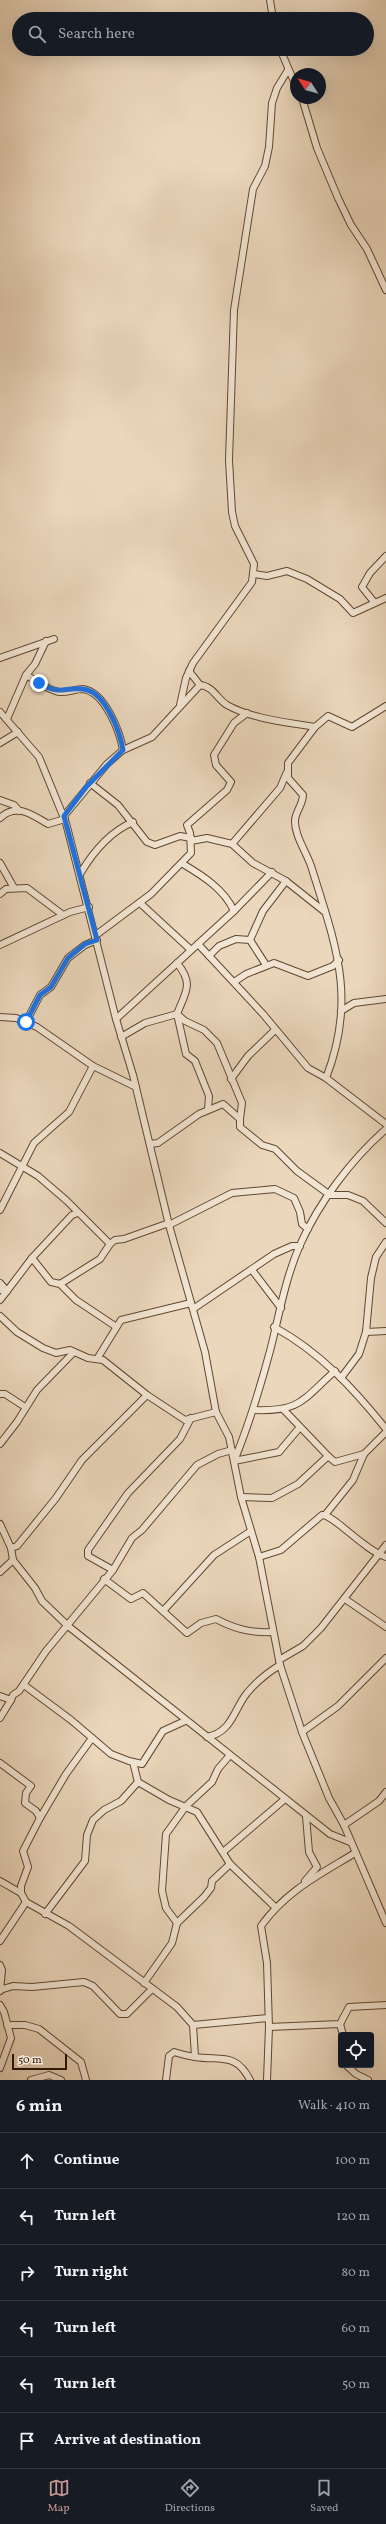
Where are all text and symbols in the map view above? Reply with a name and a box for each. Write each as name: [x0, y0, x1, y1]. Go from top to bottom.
search box: [12, 12, 374, 56]
icon: search: [26, 23, 48, 45]
text: Search here: [58, 24, 135, 45]
north arrow: [290, 68, 326, 104]
route end: [30, 674, 48, 692]
route start: [17, 1013, 35, 1031]
map controls: [338, 2032, 374, 2068]
button: locate: [338, 2032, 374, 2068]
scale bar: [12, 2052, 67, 2071]
text: 50 m: [18, 2053, 42, 2068]
text: 6 min: [16, 2095, 62, 2118]
text: Walk · 410 m: [298, 2097, 370, 2115]
icon: ahead: [16, 2150, 38, 2172]
text: Continue: [54, 2150, 119, 2171]
text: 100 m: [335, 2152, 370, 2170]
icon: left: [16, 2206, 38, 2228]
text: Turn left: [54, 2206, 116, 2227]
text: 120 m: [336, 2208, 370, 2226]
icon: right: [16, 2262, 38, 2284]
text: Turn right: [54, 2262, 128, 2283]
text: 80 m: [341, 2264, 370, 2282]
icon: left: [16, 2318, 38, 2340]
text: Turn left: [54, 2318, 116, 2339]
text: 60 m: [342, 2320, 370, 2338]
icon: left: [16, 2374, 38, 2396]
text: Turn left: [54, 2374, 116, 2395]
text: 50 m: [342, 2376, 370, 2394]
icon: arrive: [16, 2430, 38, 2452]
text: Arrive at destination: [54, 2430, 201, 2451]
tab: Map: [48, 2477, 70, 2516]
tab: Directions: [165, 2477, 215, 2516]
tab: Saved: [310, 2477, 338, 2516]

